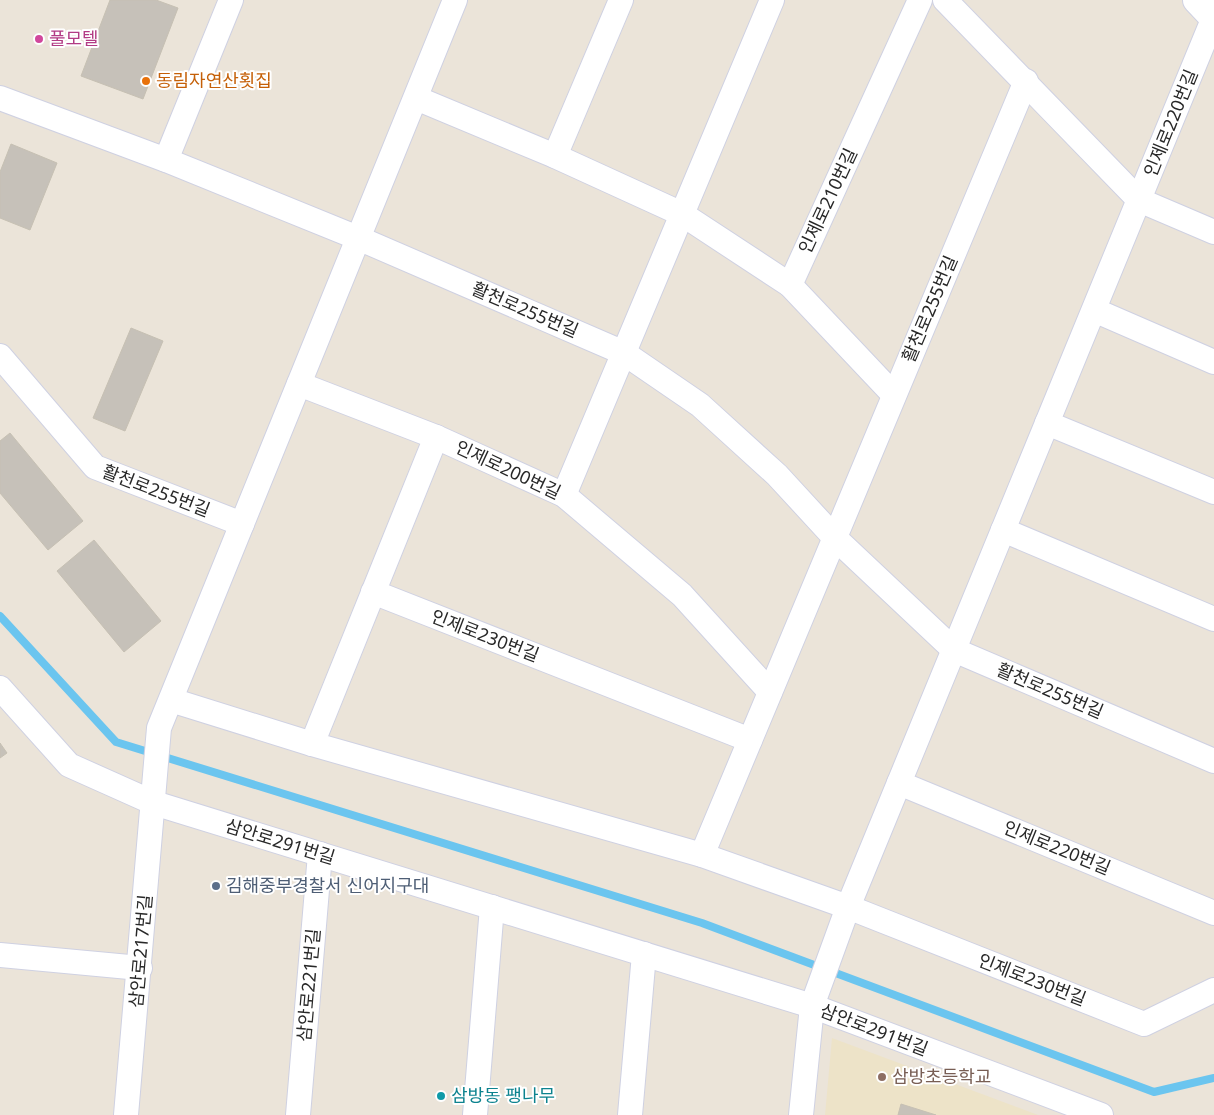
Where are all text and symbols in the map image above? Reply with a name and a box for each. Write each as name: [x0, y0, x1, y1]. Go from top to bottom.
place label: 풀모텔: [49, 26, 99, 50]
marker: 풀모텔: [33, 33, 45, 45]
street label: 인제로220번길: [1138, 65, 1202, 180]
place label: 동림자연산횟집: [156, 68, 272, 92]
marker: 동림자연산횟집: [140, 75, 152, 87]
street label: 인제로210번길: [792, 144, 862, 257]
street label: 활천로255번길: [896, 252, 962, 366]
street label: 활천로255번길: [468, 276, 582, 342]
street label: 인제로200번길: [452, 434, 565, 504]
street label: 활천로255번길: [99, 458, 214, 522]
street label: 인제로230번길: [428, 603, 543, 667]
street label: 활천로255번길: [993, 657, 1107, 723]
street label: 삼안로291번길: [222, 813, 338, 869]
street label: 인제로220번길: [1000, 815, 1115, 879]
place label: 김해중부경찰서 신어지구대: [226, 873, 429, 897]
marker: 김해중부경찰서 신어지구대: [210, 880, 222, 892]
street label: 삼안로217번길: [123, 893, 157, 1009]
street label: 삼안로221번길: [291, 927, 325, 1043]
street label: 인제로230번길: [975, 947, 1090, 1011]
street label: 삼안로291번길: [817, 997, 932, 1061]
place label: 삼방초등학교: [892, 1064, 991, 1088]
marker: 삼방초등학교: [876, 1071, 888, 1083]
place label: 삼방동 팽나무: [451, 1083, 555, 1107]
marker: 삼방동 팽나무: [435, 1090, 447, 1102]

